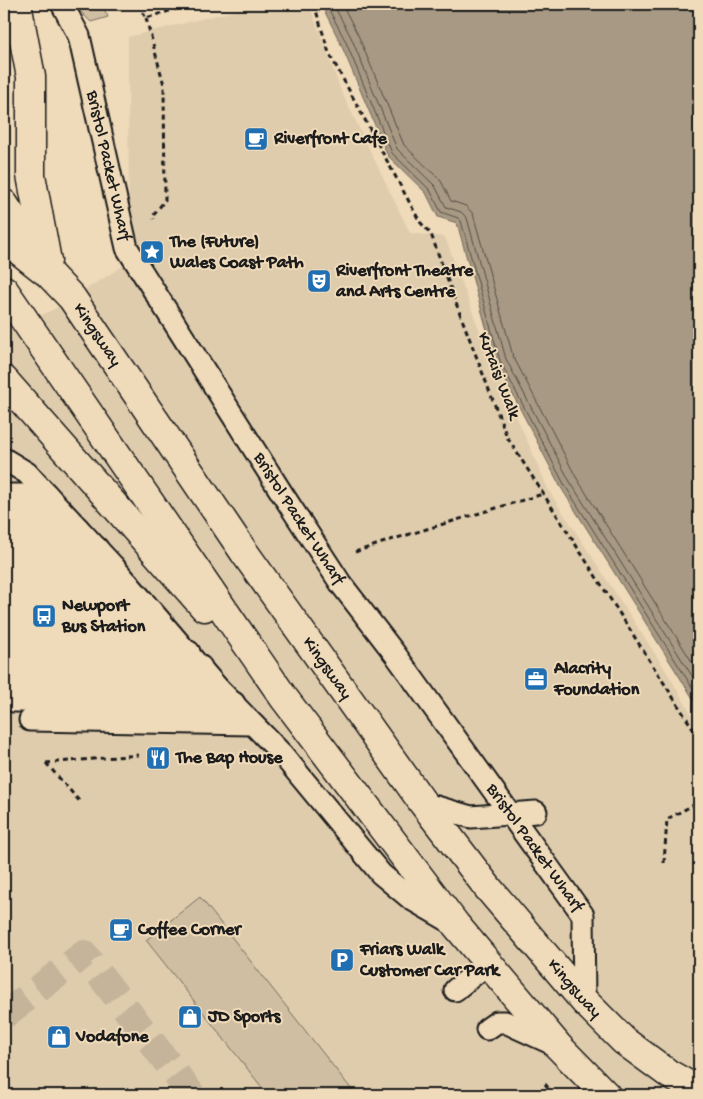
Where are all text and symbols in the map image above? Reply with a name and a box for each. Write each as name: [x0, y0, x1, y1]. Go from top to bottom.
street label: Bristol Packet Wharf: [81, 88, 136, 244]
cafe icon: Riverfront Cafe: [243, 126, 269, 152]
place label: Riverfront Cafe: [273, 129, 388, 150]
place label: The (Future) Wales Coast Path: [168, 232, 304, 274]
place icon: The (Future) Wales Coast Path: [139, 239, 165, 265]
place label: Riverfront Theatre and Arts Centre: [335, 261, 474, 303]
theatre icon: Riverfront Theatre and Arts Centre: [306, 268, 332, 294]
street label: Kingsway: [68, 299, 126, 371]
street label: Kutaisi Walk: [472, 329, 525, 424]
street label: Bristol Packet Wharf: [248, 448, 350, 590]
place label: Newport Bus Station: [61, 596, 146, 638]
bus stop icon: Newport Bus Station: [31, 603, 57, 629]
street label: Kingsway: [297, 633, 356, 704]
place label: Alacrity Foundation: [553, 659, 640, 701]
office icon: Alacrity Foundation: [523, 666, 549, 692]
restaurant icon: The Bap House: [145, 745, 171, 771]
place label: The Bap House: [174, 748, 283, 769]
street label: Bristol Packet Wharf: [481, 779, 589, 917]
cafe icon: Coffee Corner: [108, 917, 134, 943]
place label: Coffee Corner: [137, 920, 243, 941]
place label: Friars Walk Customer Car Park: [359, 940, 501, 982]
parking icon: Friars Walk Customer Car Park: [329, 947, 355, 973]
street label: Kingsway: [542, 955, 606, 1023]
shop icon: JD Sports: [177, 1004, 203, 1030]
place label: JD Sports: [207, 1007, 282, 1028]
shop icon: Vodafone: [46, 1024, 72, 1050]
place label: Vodafone: [75, 1027, 149, 1048]

